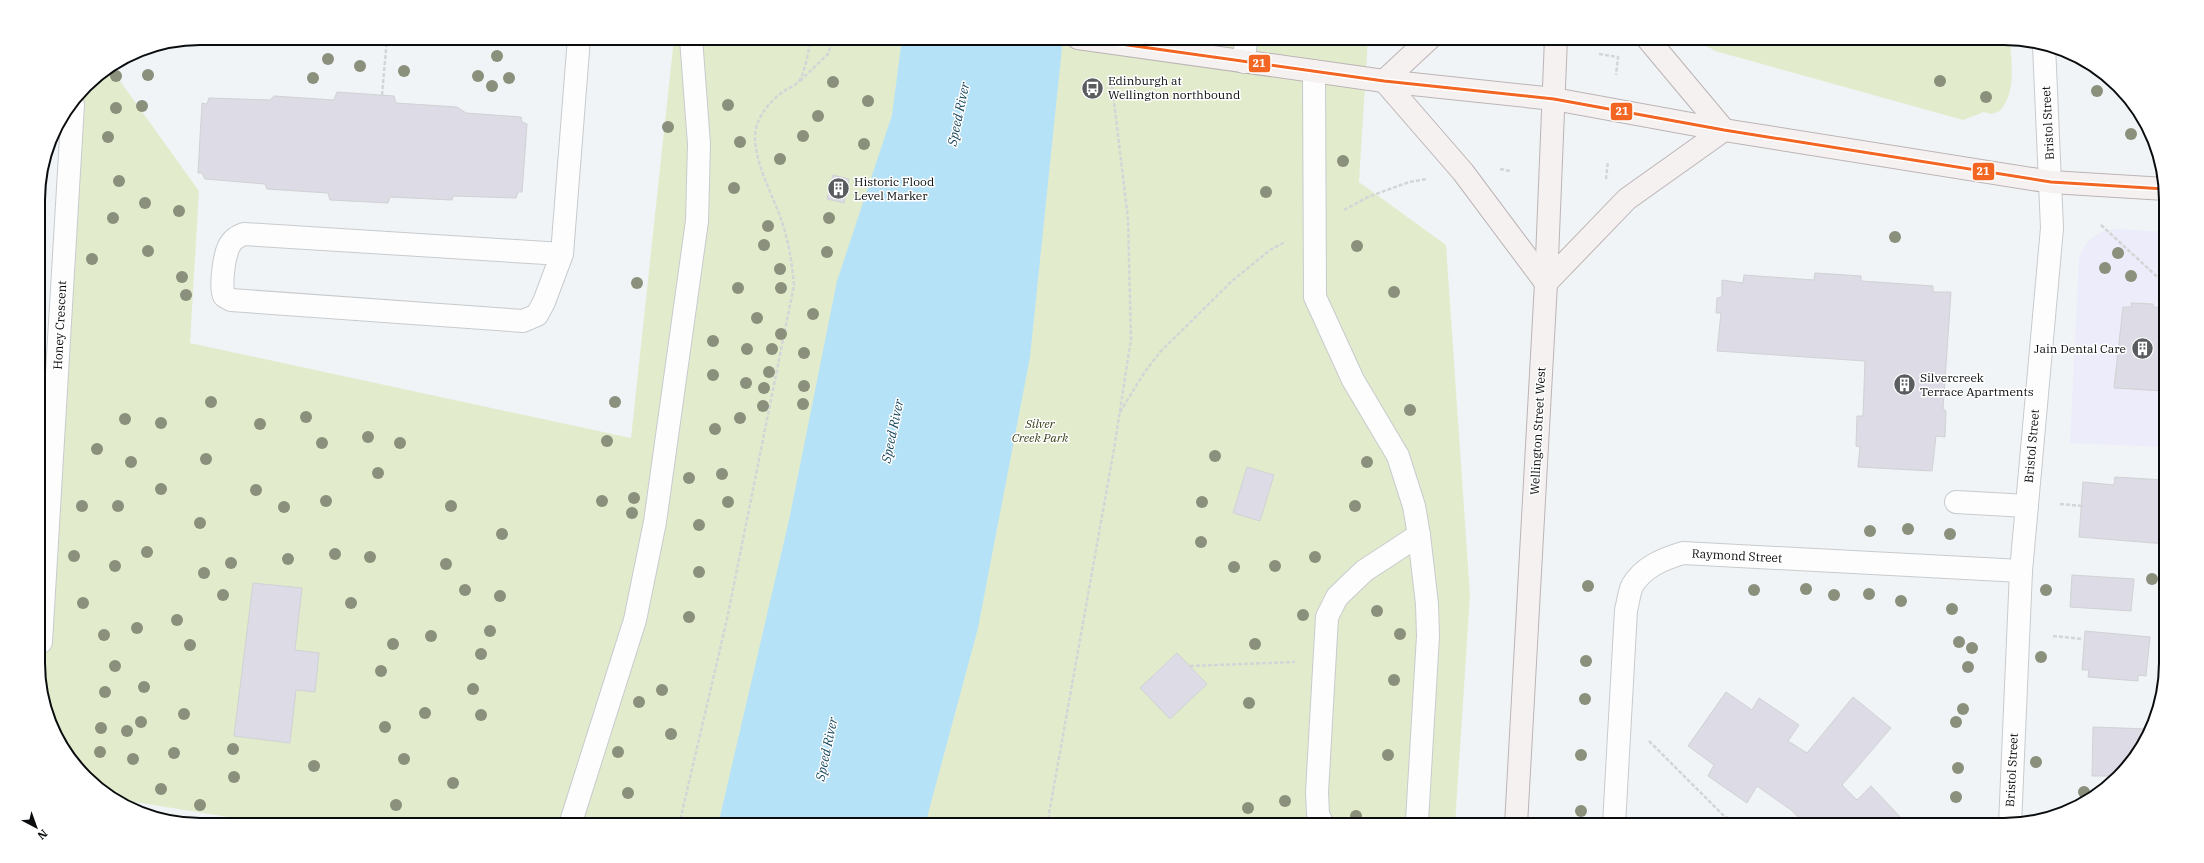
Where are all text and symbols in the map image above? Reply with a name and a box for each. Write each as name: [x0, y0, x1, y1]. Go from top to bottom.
line badge: 21: [1248, 54, 1271, 73]
text: 21: [1252, 56, 1266, 70]
place label: Edinburgh at Wellington northbound: [1108, 73, 1240, 102]
bus stop icon: Edinburgh at Wellington northbound: [1079, 75, 1105, 101]
water label: Speed River: [943, 80, 974, 148]
street label: Bristol Street: [2038, 86, 2057, 160]
line badge: 21: [1610, 102, 1633, 121]
text: 21: [1615, 104, 1629, 118]
line badge: 21: [1972, 162, 1995, 181]
text: 21: [1976, 164, 1990, 178]
place label: Historic Flood Level Marker: [854, 174, 934, 203]
building icon: Historic Flood Level Marker: [825, 176, 851, 202]
street label: Honey Crescent: [50, 280, 69, 370]
building icon: Jain Dental Care: [2129, 336, 2155, 362]
place label: Jain Dental Care: [2034, 341, 2126, 356]
street label: Wellington Street West: [1527, 367, 1548, 495]
place label: Silvercreek Terrace Apartments: [1920, 370, 2034, 399]
building icon: Silvercreek Terrace Apartments: [1892, 372, 1918, 398]
water label: Speed River: [877, 397, 908, 465]
street label: Bristol Street: [2021, 408, 2042, 483]
park label: Silver Creek Park: [1012, 416, 1069, 445]
street label: Raymond Street: [1691, 546, 1783, 565]
water label: Speed River: [811, 715, 842, 783]
street label: Bristol Street: [2002, 733, 2021, 807]
north arrow: [16, 807, 56, 847]
text: N: [34, 826, 50, 843]

